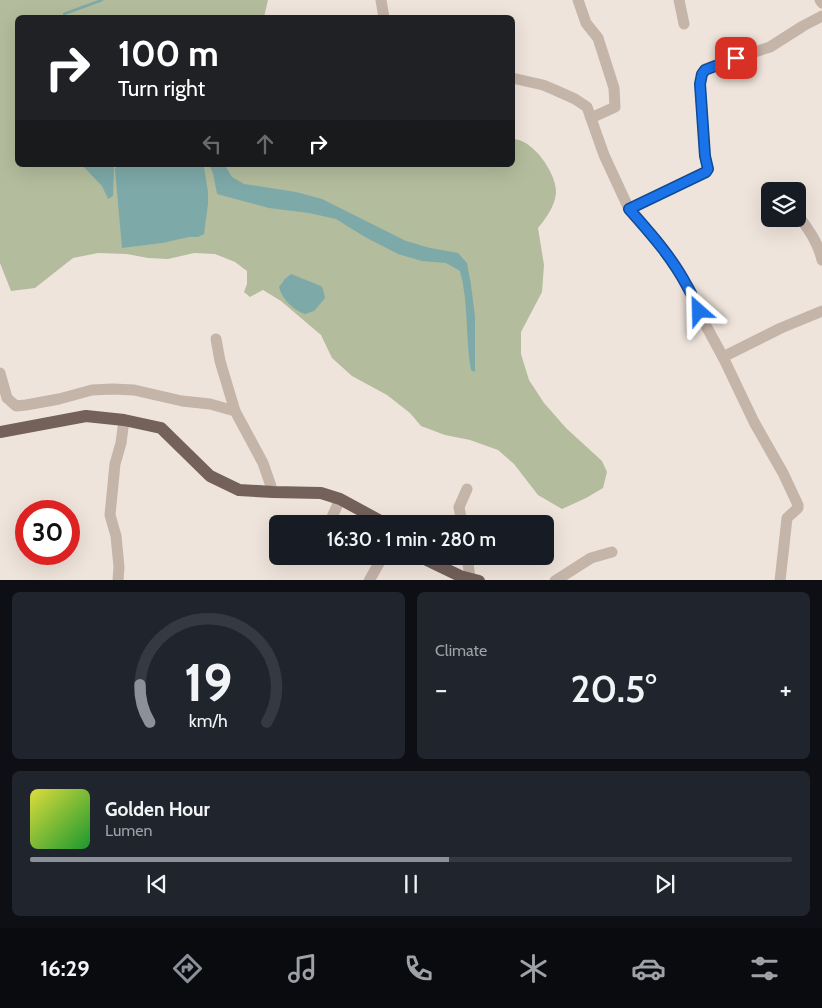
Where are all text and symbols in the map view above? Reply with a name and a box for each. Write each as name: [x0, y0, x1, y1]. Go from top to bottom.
text: 100 m: [118, 32, 219, 75]
icon: right: [35, 35, 100, 100]
pin: [715, 37, 757, 79]
icon: arrive: [722, 44, 750, 72]
text: Turn right: [118, 75, 205, 102]
icon: left: [198, 130, 226, 158]
icon: ahead: [251, 130, 279, 158]
icon: right: [304, 130, 332, 158]
map controls: [761, 182, 806, 227]
button: layers: [761, 182, 806, 227]
position arrow: [672, 284, 724, 336]
speed limit sign: 30: [15, 500, 80, 565]
text: 16:30 · 1 min · 280 m: [327, 528, 496, 551]
text: Climate: [435, 641, 487, 660]
text: 19: [184, 651, 233, 714]
text: 20.5°: [571, 665, 656, 712]
text: −: [435, 672, 447, 706]
text: +: [780, 672, 792, 706]
text: km/h: [189, 710, 228, 731]
text: Golden Hour: [105, 798, 210, 821]
text: Lumen: [105, 821, 152, 840]
icon: previous: [143, 870, 171, 898]
icon: pause: [397, 870, 425, 898]
icon: next: [651, 870, 679, 898]
icon: directions: [170, 951, 205, 986]
icon: music: [285, 951, 320, 986]
icon: phone: [401, 951, 436, 986]
icon: climate: [516, 951, 551, 986]
icon: car: [631, 951, 666, 986]
icon: filters: [747, 951, 782, 986]
text: 16:29: [40, 955, 90, 982]

